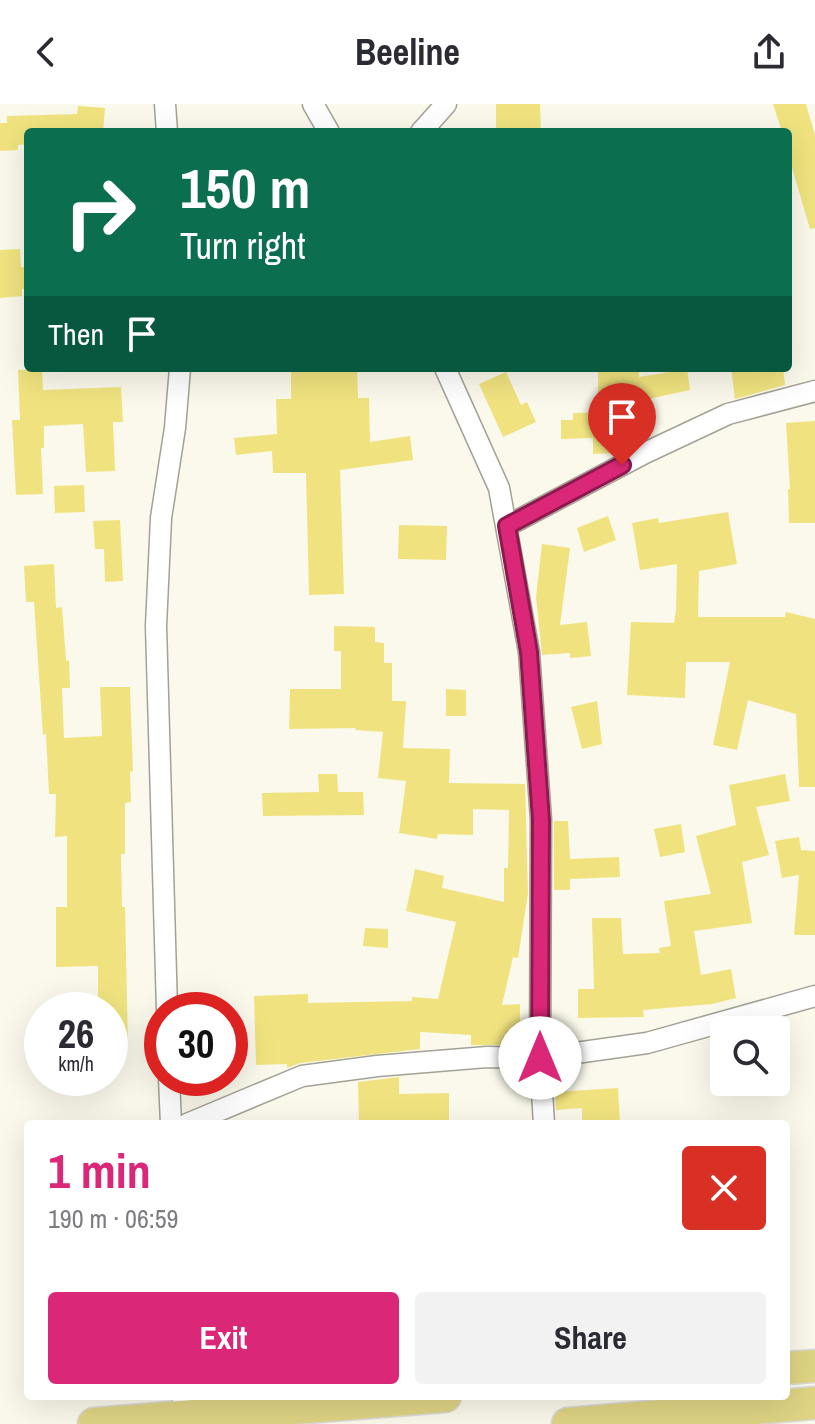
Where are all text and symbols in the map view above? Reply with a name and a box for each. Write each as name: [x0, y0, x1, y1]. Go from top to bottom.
text: Beeline: [355, 28, 460, 76]
icon: back: [24, 30, 68, 74]
icon: share: [747, 30, 791, 74]
text: 150 m: [180, 150, 310, 225]
icon: right: [48, 160, 152, 264]
text: Turn right: [180, 222, 305, 270]
icon: arrive: [120, 312, 164, 356]
text: Then: [48, 314, 104, 354]
pin: [588, 383, 656, 465]
icon: arrive: [600, 395, 644, 439]
speed limit sign: 30: [144, 992, 248, 1096]
text: 26: [58, 1007, 94, 1060]
position arrow: [498, 1016, 582, 1100]
map controls: [710, 1016, 790, 1096]
button: search: [710, 1016, 790, 1096]
text: km/h: [58, 1050, 94, 1077]
text: 1 min: [48, 1138, 151, 1203]
button: close: [682, 1146, 766, 1230]
text: 190 m · 06:59: [48, 1201, 178, 1236]
button: Exit: [48, 1292, 399, 1384]
button: Share: [415, 1292, 766, 1384]

